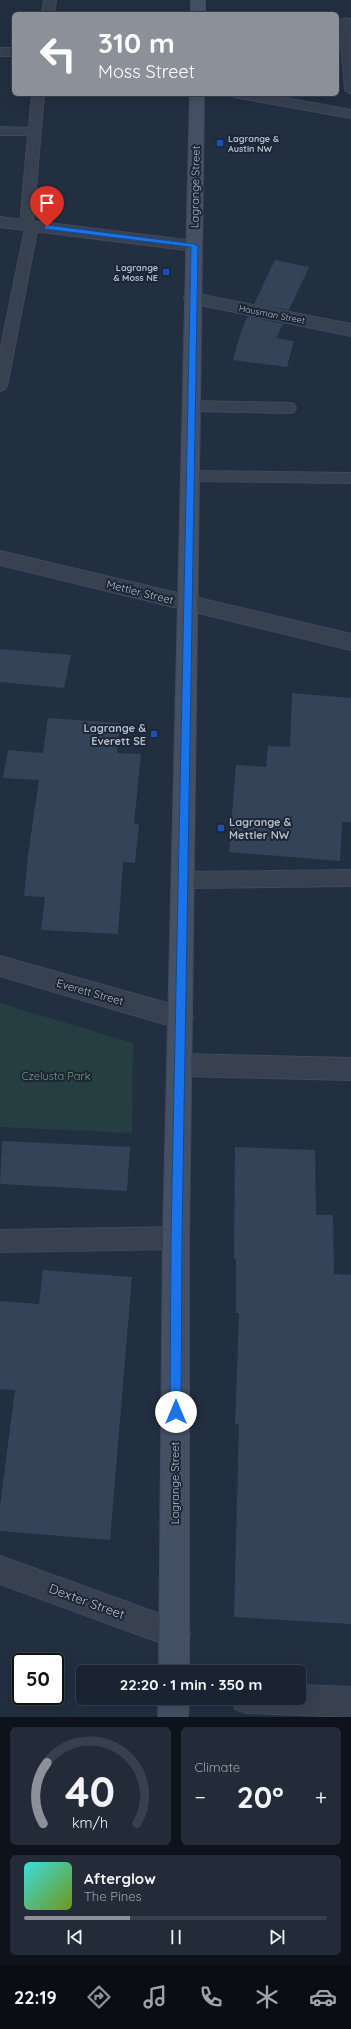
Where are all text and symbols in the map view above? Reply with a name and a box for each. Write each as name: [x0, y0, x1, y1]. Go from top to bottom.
text: 310 m: [98, 25, 175, 60]
icon: left: [32, 28, 84, 80]
text: Moss Street: [98, 60, 195, 83]
place label: Lagrange & Austin NW: [228, 133, 280, 154]
marker: Lagrange & Austin NW: [215, 138, 225, 148]
street label: Lagrange Street: [187, 145, 203, 228]
pin: [30, 186, 64, 227]
icon: arrive: [36, 192, 58, 214]
place label: Lagrange & Moss NE: [113, 262, 158, 283]
marker: Lagrange & Moss NE: [161, 267, 171, 277]
street label: Hausman Street: [238, 302, 306, 326]
street label: Mettler Street: [105, 577, 175, 607]
place label: Lagrange & Everett SE: [84, 721, 146, 748]
marker: Lagrange & Everett SE: [149, 729, 159, 739]
place label: Lagrange & Mettler NW: [229, 815, 292, 842]
marker: Lagrange & Mettler NW: [216, 823, 226, 833]
street label: Everett Street: [55, 976, 125, 1008]
park label: Czelusta Park: [21, 1069, 91, 1083]
position arrow: [155, 1391, 197, 1433]
street label: Lagrange Street: [168, 1442, 182, 1524]
street label: Dexter Street: [47, 1580, 127, 1622]
speed limit sign: 50: [12, 1653, 64, 1705]
text: 22:20 · 1 min · 350 m: [120, 1675, 262, 1694]
text: Climate: [195, 1759, 240, 1775]
text: 40: [65, 1765, 115, 1817]
text: 20°: [237, 1778, 284, 1816]
text: −: [195, 1783, 206, 1811]
text: +: [315, 1783, 327, 1811]
text: km/h: [72, 1814, 108, 1832]
text: Afterglow: [84, 1869, 156, 1888]
text: The Pines: [84, 1888, 142, 1904]
icon: previous: [64, 1926, 86, 1948]
icon: pause: [165, 1926, 187, 1948]
icon: next: [266, 1926, 288, 1948]
icon: directions: [85, 1983, 113, 2011]
icon: music: [141, 1983, 169, 2011]
icon: phone: [197, 1983, 225, 2011]
icon: climate: [253, 1983, 281, 2011]
icon: car: [309, 1983, 337, 2011]
text: 22:19: [14, 1986, 57, 2009]

